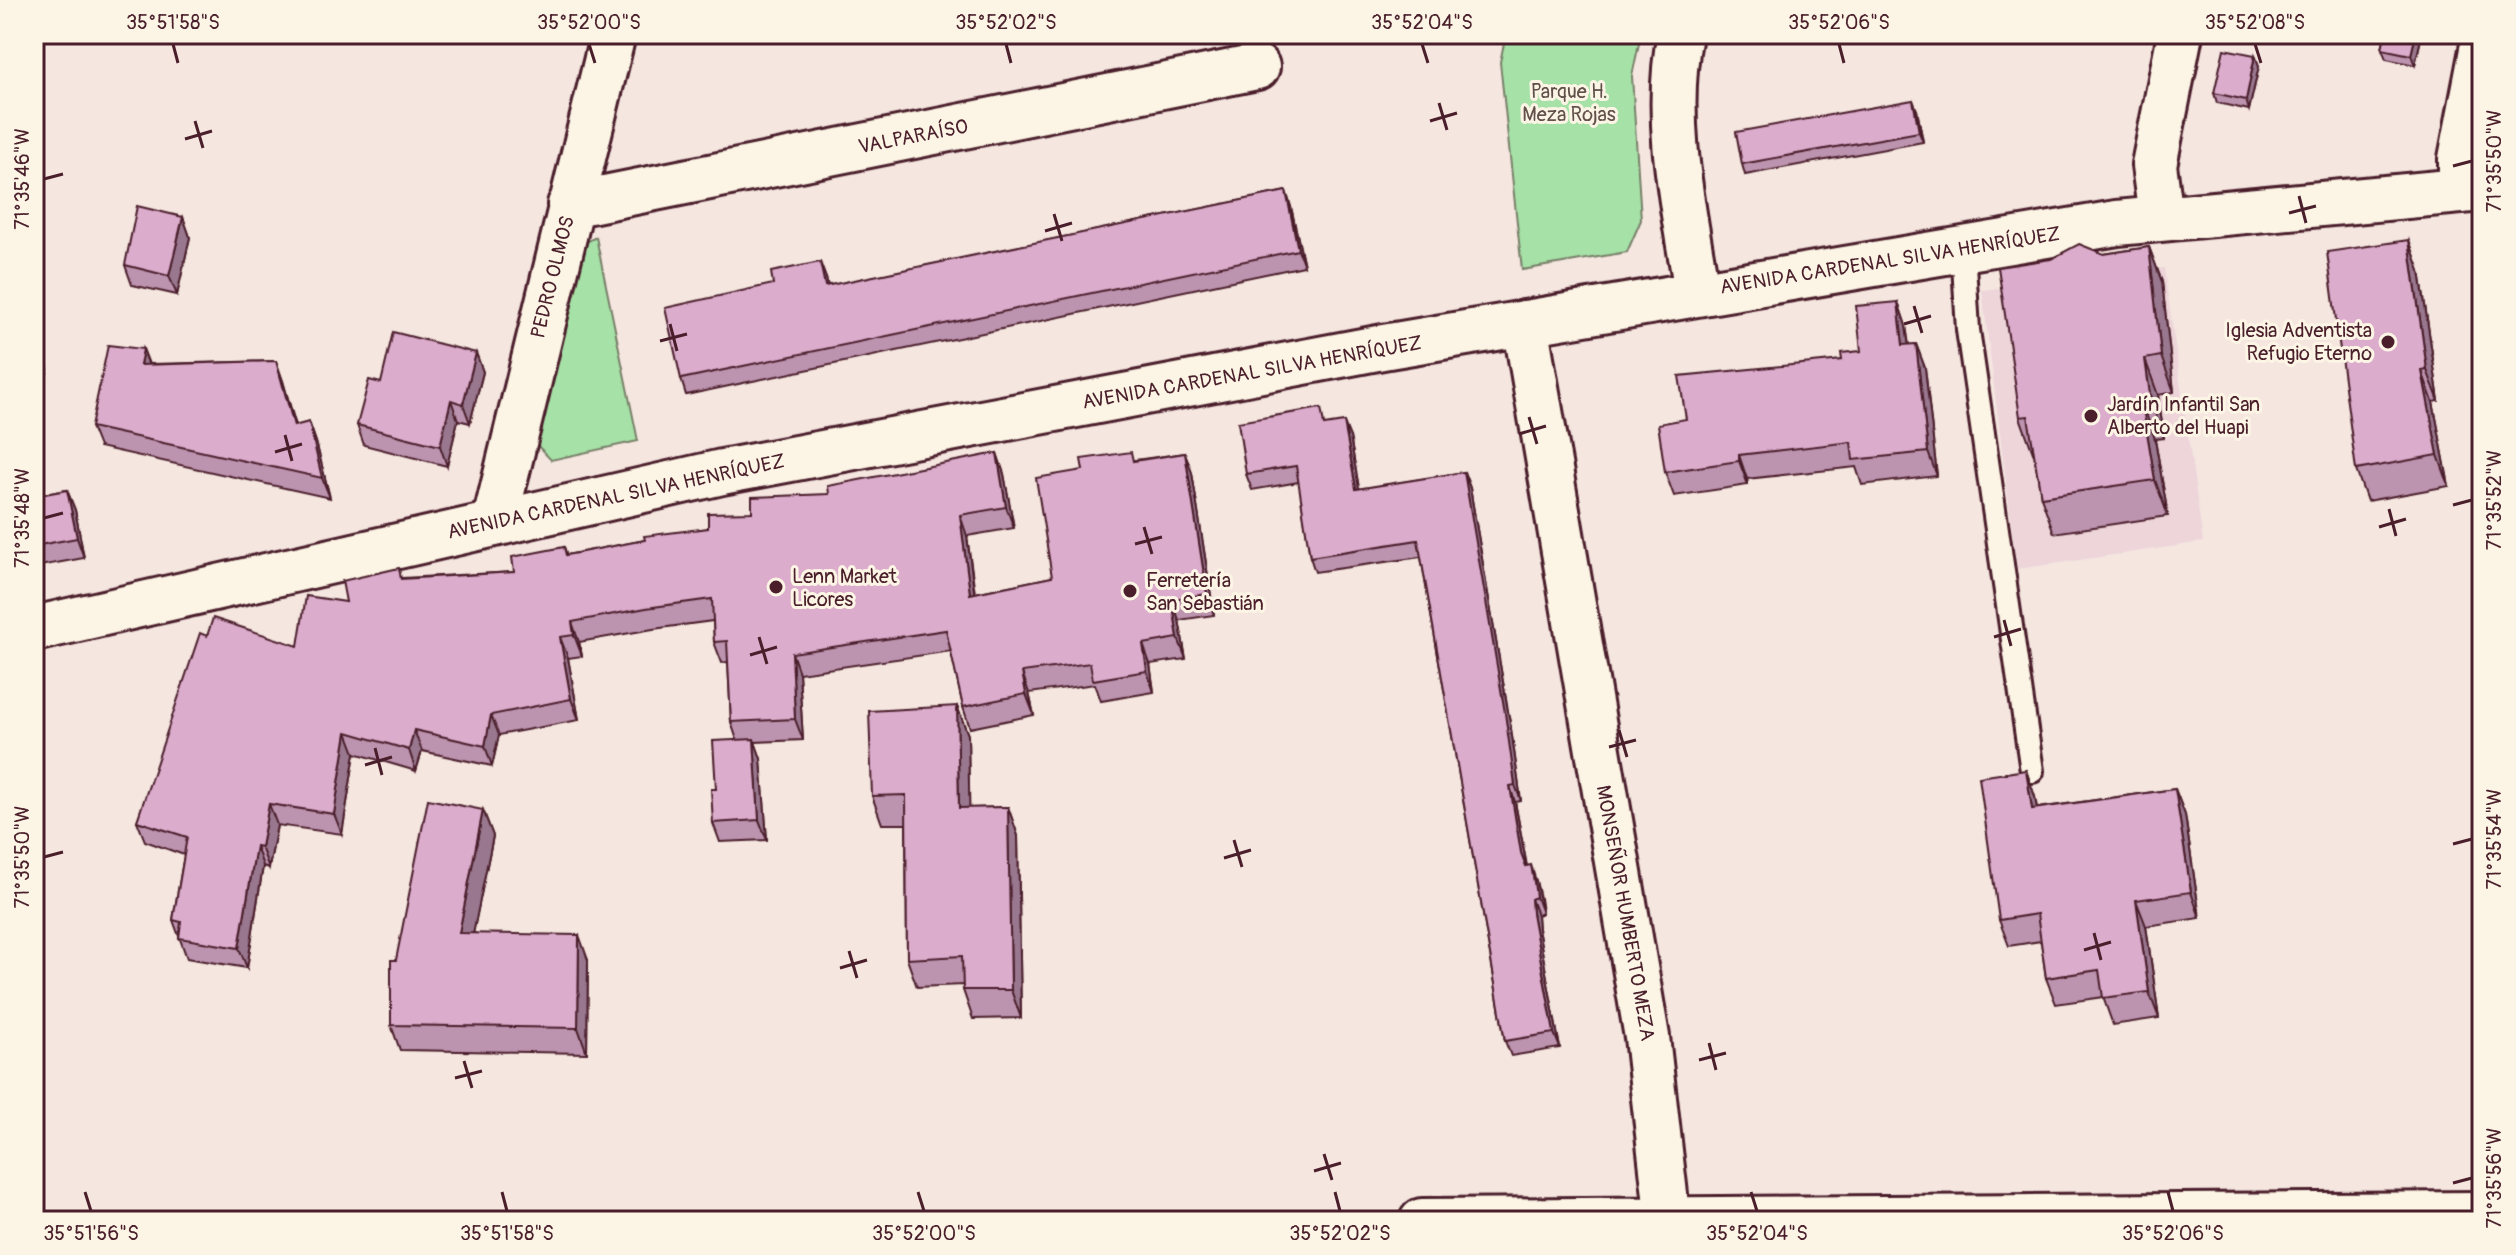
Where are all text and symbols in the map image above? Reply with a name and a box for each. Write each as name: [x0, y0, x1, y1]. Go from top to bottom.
text: 35°51'58"S: [126, 10, 220, 35]
text: 35°52'00"S: [537, 10, 641, 35]
text: 35°52'02"S: [955, 10, 1057, 35]
text: 35°52'04"S: [1371, 10, 1473, 35]
text: 35°52'06"S: [1788, 10, 1890, 35]
text: 35°52'08"S: [2205, 10, 2305, 35]
park label: Parque H. Meza Rojas: [1522, 79, 1616, 127]
text: 71°35'50"W: [2482, 110, 2507, 212]
street label: VALPARAÍSO: [856, 114, 970, 159]
text: 71°35'46"W: [10, 128, 35, 230]
street label: PEDRO OLMOS: [525, 213, 580, 341]
street label: AVENIDA CARDENAL SILVA HENRÍQUEZ: [1718, 221, 2063, 300]
place label: Iglesia Adventista Refugio Eterno: [2225, 318, 2372, 366]
street label: AVENIDA CARDENAL SILVA HENRÍQUEZ: [1080, 330, 1424, 415]
marker: Iglesia Adventista Refugio Eterno: [2379, 333, 2397, 351]
place label: Jardín Infantil San Alberto del Huapi: [2107, 392, 2260, 440]
marker: Jardín Infantil San Alberto del Huapi: [2082, 407, 2100, 425]
street label: AVENIDA CARDENAL SILVA HENRÍQUEZ: [445, 448, 788, 545]
text: 71°35'52"W: [2482, 450, 2507, 550]
text: 71°35'48"W: [10, 468, 35, 568]
place label: Lenn Market Licores: [792, 564, 898, 612]
place label: Ferretería San Sebastián: [1146, 568, 1264, 616]
marker: Lenn Market Licores: [767, 578, 785, 596]
marker: Ferretería San Sebastián: [1121, 582, 1139, 600]
street label: MONSEÑOR HUMBERTO MEZA: [1591, 783, 1660, 1043]
text: 71°35'54"W: [2482, 789, 2507, 889]
text: 71°35'50"W: [10, 806, 35, 908]
text: 71°35'56"W: [2482, 1128, 2507, 1228]
text: 35°51'56"S: [43, 1221, 139, 1246]
text: 35°51'58"S: [460, 1221, 554, 1246]
text: 35°52'00"S: [872, 1221, 976, 1246]
text: 35°52'02"S: [1289, 1221, 1391, 1246]
text: 35°52'04"S: [1706, 1221, 1808, 1246]
text: 35°52'06"S: [2122, 1221, 2224, 1246]

